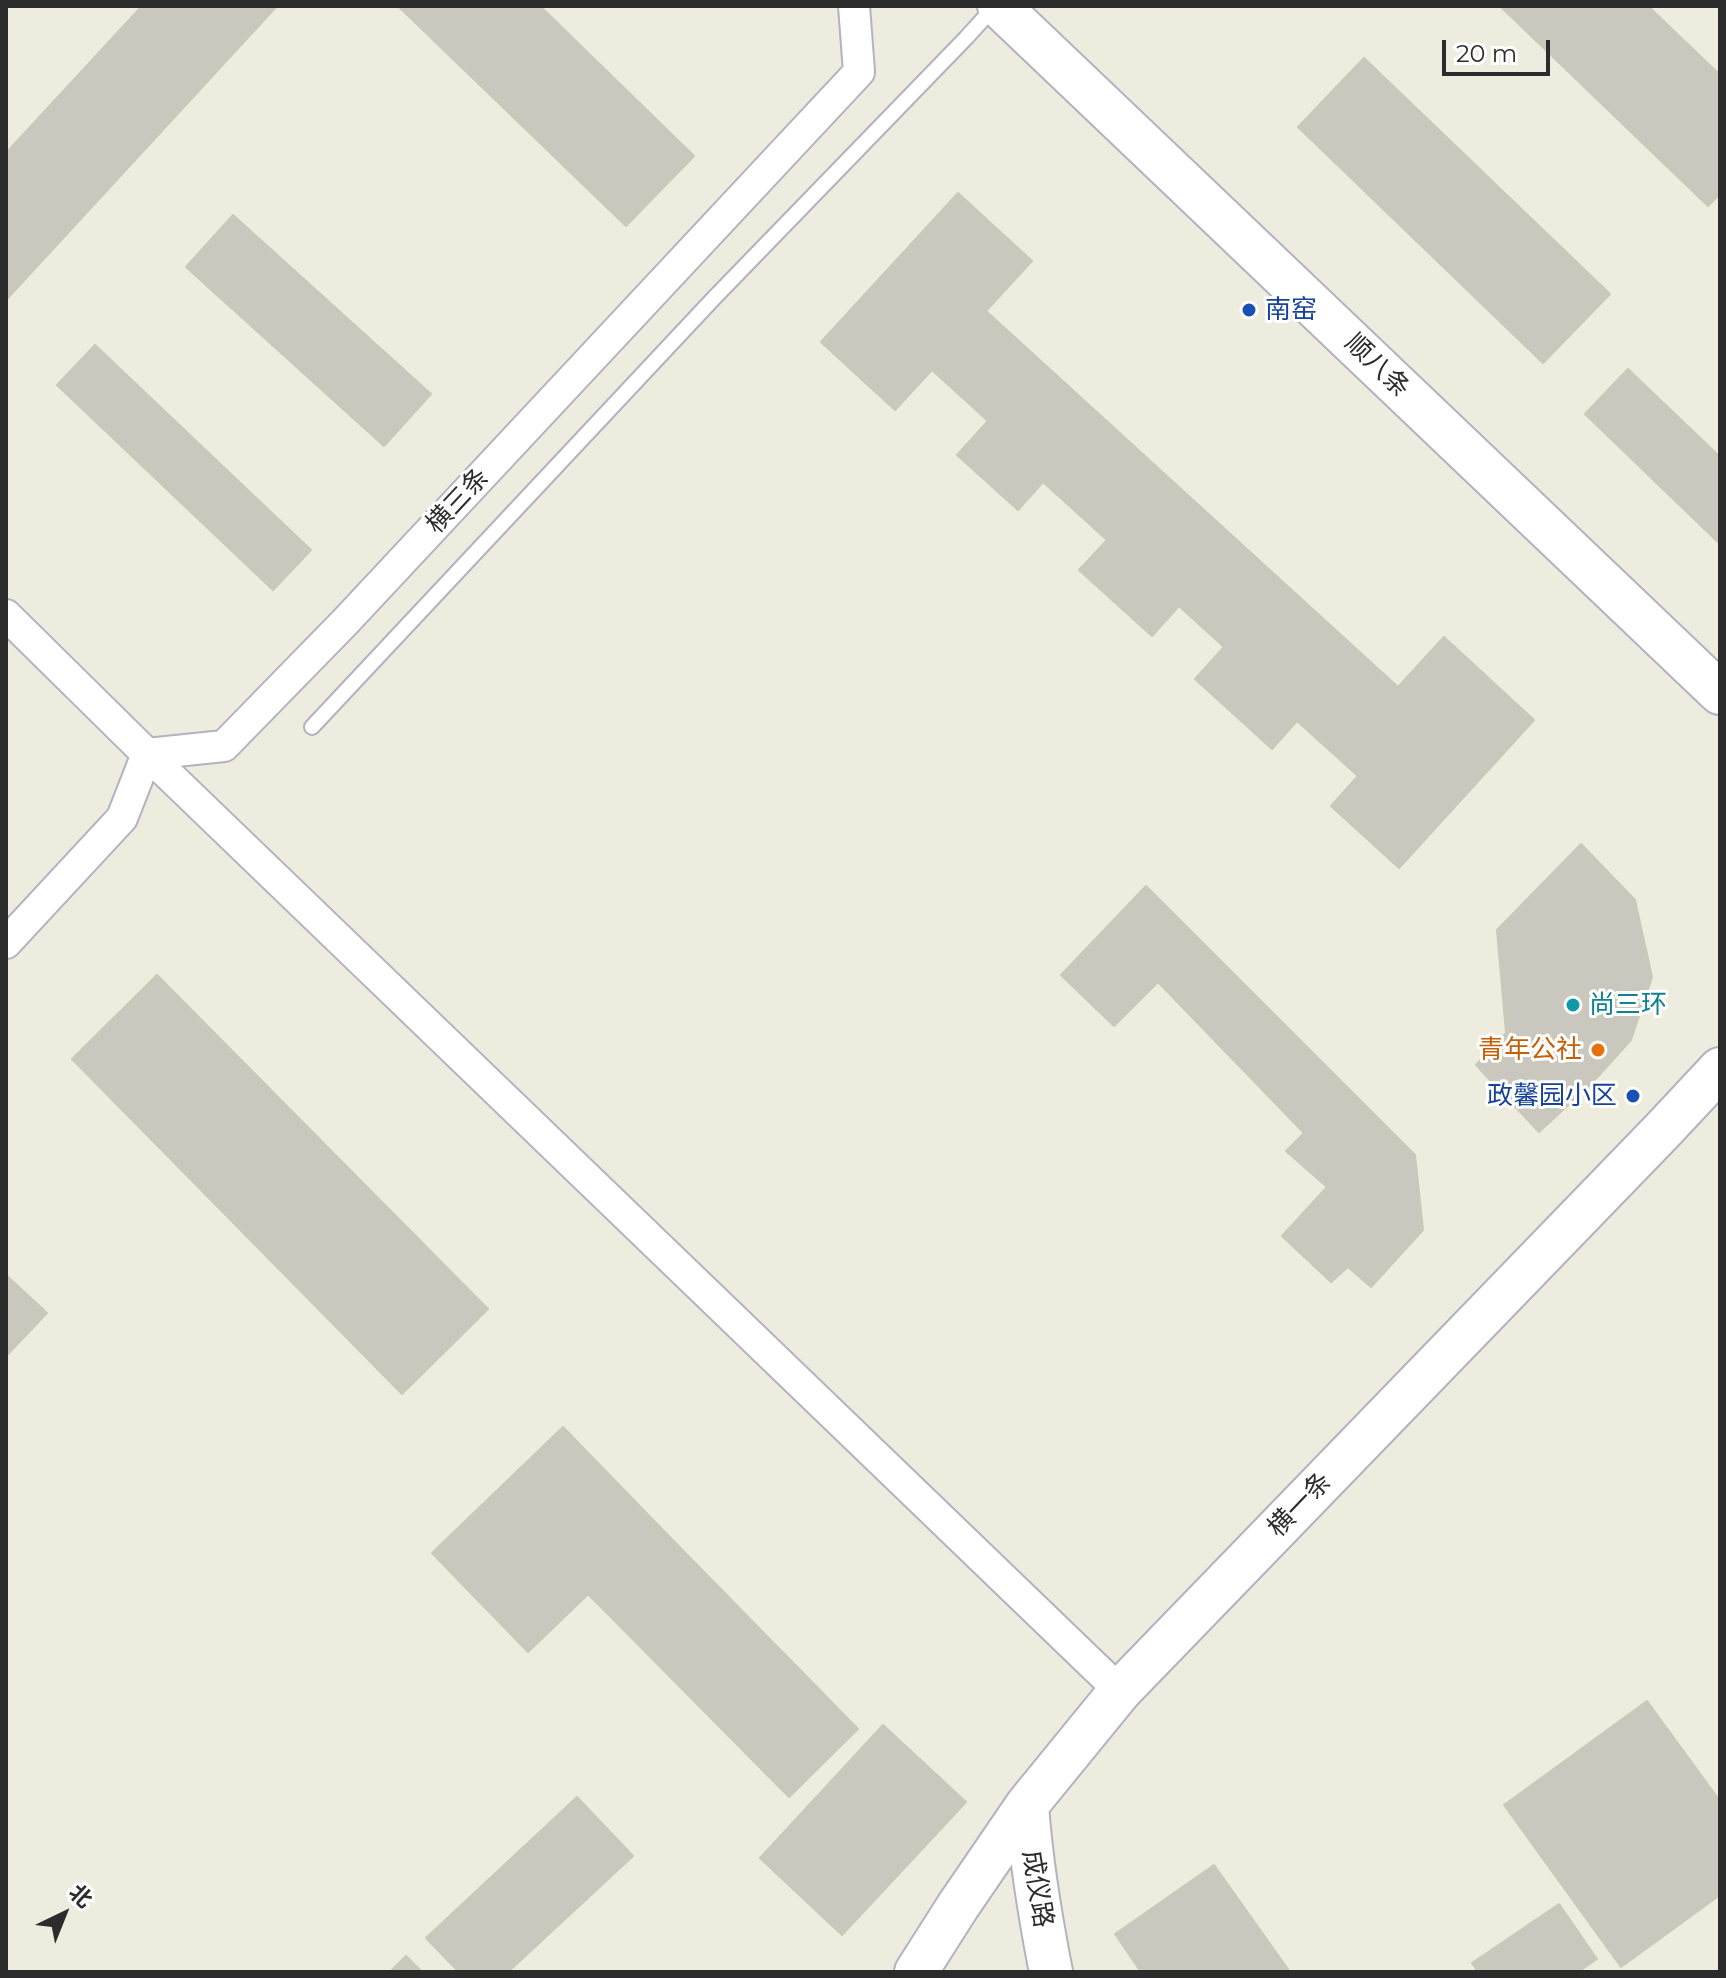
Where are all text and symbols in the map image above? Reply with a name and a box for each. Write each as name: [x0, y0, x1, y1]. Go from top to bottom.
scale bar: [1446, 24, 1554, 74]
text: 20 m: [1456, 39, 1517, 68]
place label: 南窑: [1265, 294, 1317, 326]
marker: 南窑: [1240, 301, 1258, 319]
street label: 顺八条: [1338, 328, 1416, 404]
street label: 横三条: [420, 462, 496, 540]
place label: 尚三环: [1589, 989, 1667, 1021]
marker: 尚三环: [1564, 996, 1582, 1014]
place label: 青年公社: [1478, 1034, 1582, 1066]
marker: 青年公社: [1589, 1041, 1607, 1059]
place label: 政馨园小区: [1487, 1080, 1617, 1112]
marker: 政馨园小区: [1624, 1087, 1642, 1105]
street label: 横一条: [1262, 1466, 1338, 1544]
street label: 成仪路: [1015, 1848, 1059, 1930]
north arrow: [24, 1874, 104, 1954]
text: 北: [63, 1879, 98, 1913]

